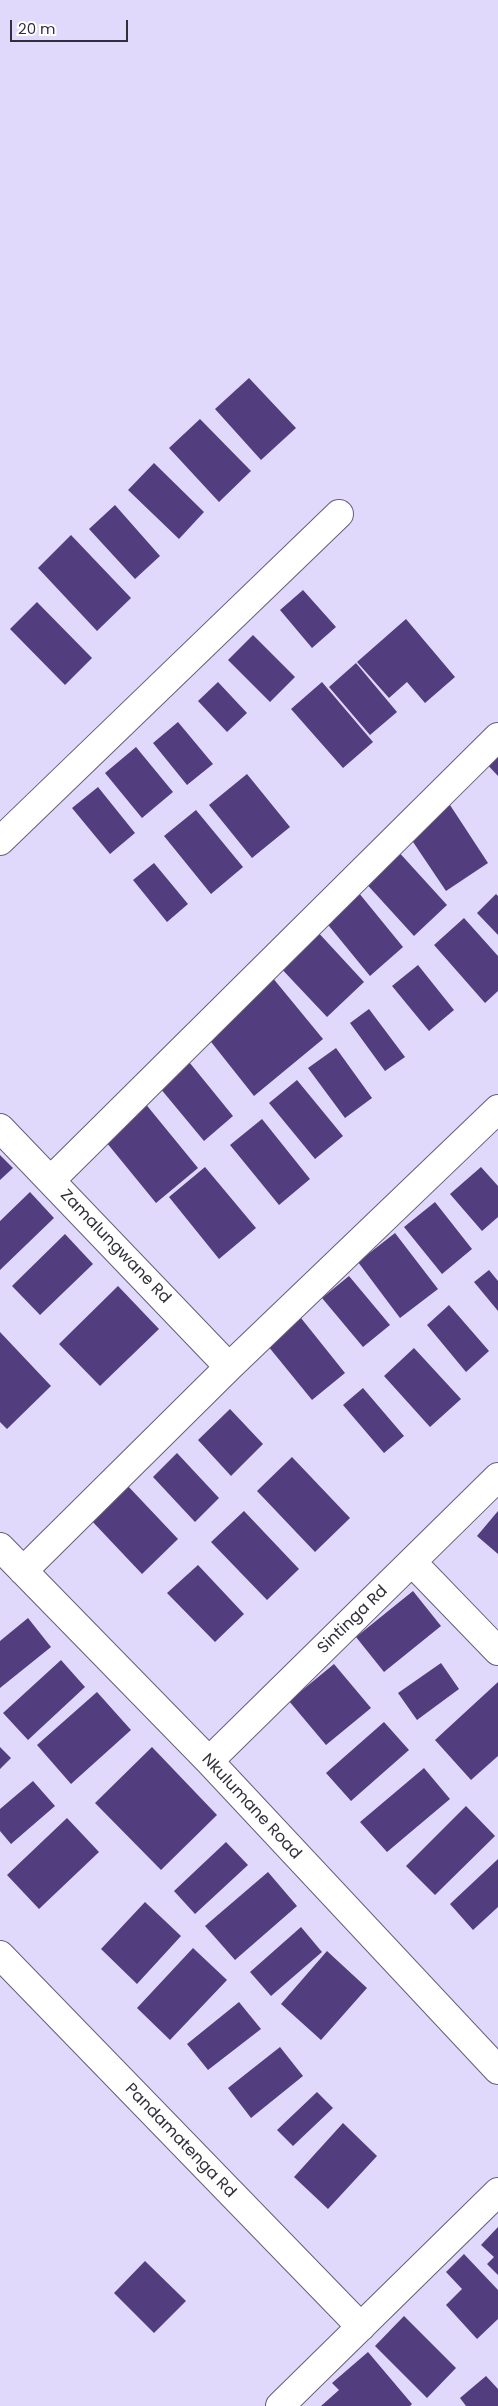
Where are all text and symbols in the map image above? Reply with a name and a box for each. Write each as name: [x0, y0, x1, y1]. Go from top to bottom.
scale bar: [12, 10, 130, 42]
text: 20 m: [18, 18, 56, 39]
street label: Zamalungwane Rd: [56, 1186, 174, 1308]
street label: Sintinga Rd: [314, 1582, 392, 1658]
street label: Nkulumane Road: [197, 1750, 305, 1864]
street label: Pandamatenga Rd: [120, 2080, 240, 2202]

